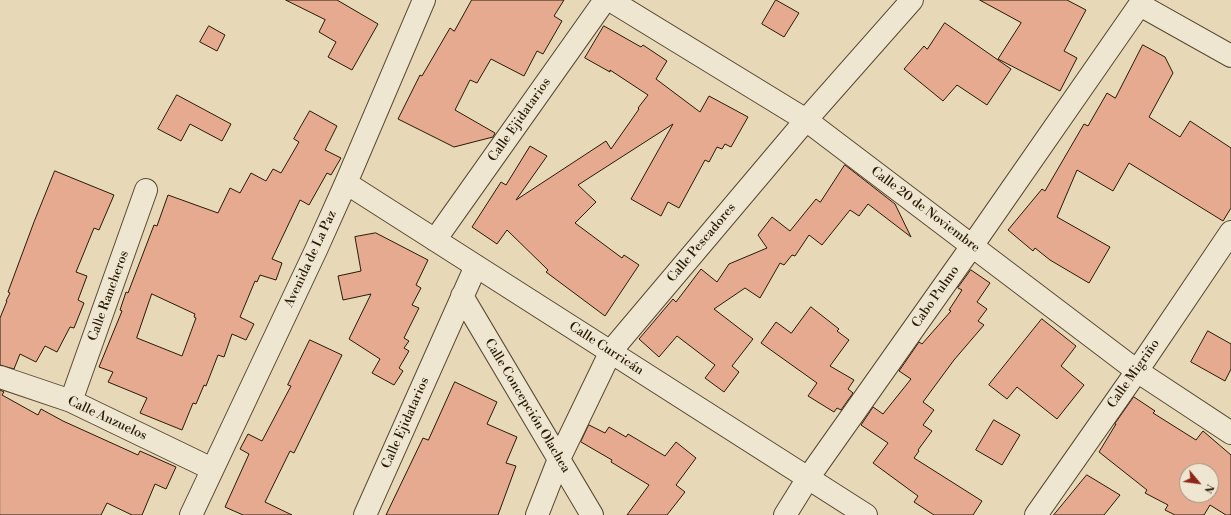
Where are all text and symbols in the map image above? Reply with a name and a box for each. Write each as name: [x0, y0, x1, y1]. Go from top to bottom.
street label: Calle Ejidatarios: [485, 75, 555, 165]
street label: Calle 20 de Noviembre: [867, 164, 983, 256]
street label: Calle Pescadores: [664, 200, 740, 286]
street label: Avenida de La Paz: [282, 208, 340, 310]
street label: Calle Rancheros: [85, 249, 133, 343]
street label: Cabo Pulmo: [909, 263, 963, 331]
street label: Calle Curricán: [566, 319, 646, 379]
street label: Calle Concepción Olachea: [481, 336, 573, 476]
street label: Calle Migriño: [1105, 337, 1163, 411]
street label: Calle Ejidatarios: [379, 375, 433, 471]
street label: Calle Anzuelos: [65, 394, 149, 444]
north arrow: [1179, 463, 1219, 503]
text: N: [1200, 481, 1217, 496]

